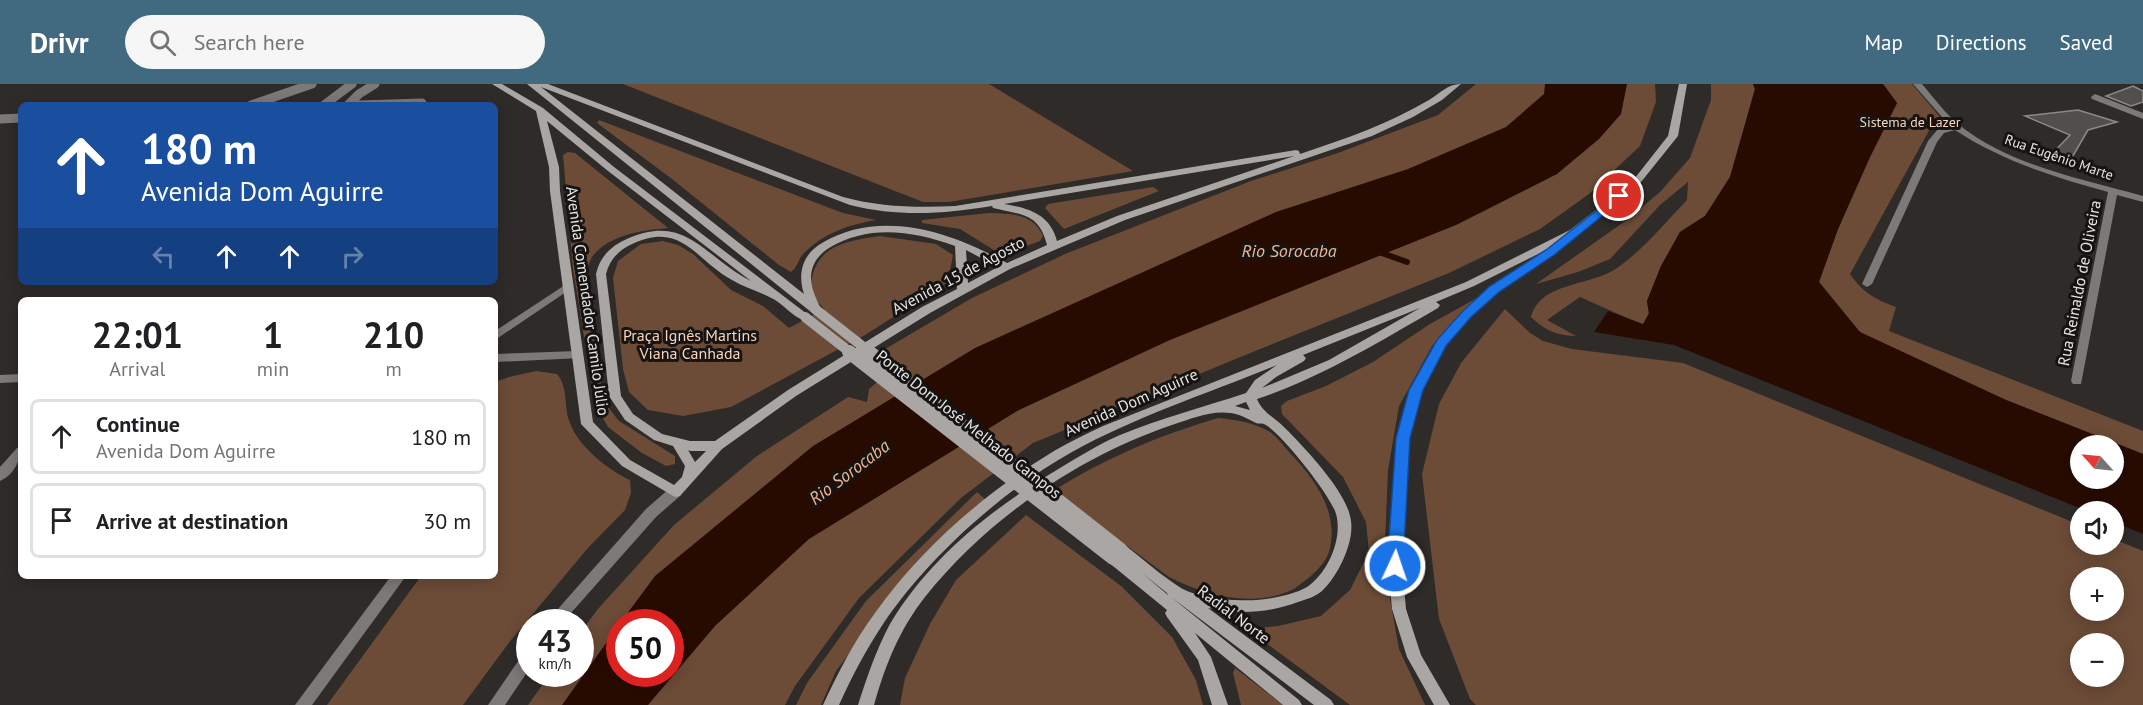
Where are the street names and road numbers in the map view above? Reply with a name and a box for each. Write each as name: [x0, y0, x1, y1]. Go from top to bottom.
street label: Rua Eugênio Marte: [2002, 130, 2116, 184]
street label: Avenida Comendador Camilo Júlio: [562, 185, 614, 417]
street label: Rua Reinaldo de Oliveira: [2053, 198, 2105, 368]
street label: Avenida 15 de Agosto: [888, 232, 1028, 318]
street label: Ponte Dom José Melhado Campos: [872, 346, 1066, 503]
street label: Avenida Dom Aguirre: [1061, 364, 1201, 440]
street label: Radial Norte: [1194, 580, 1274, 648]

